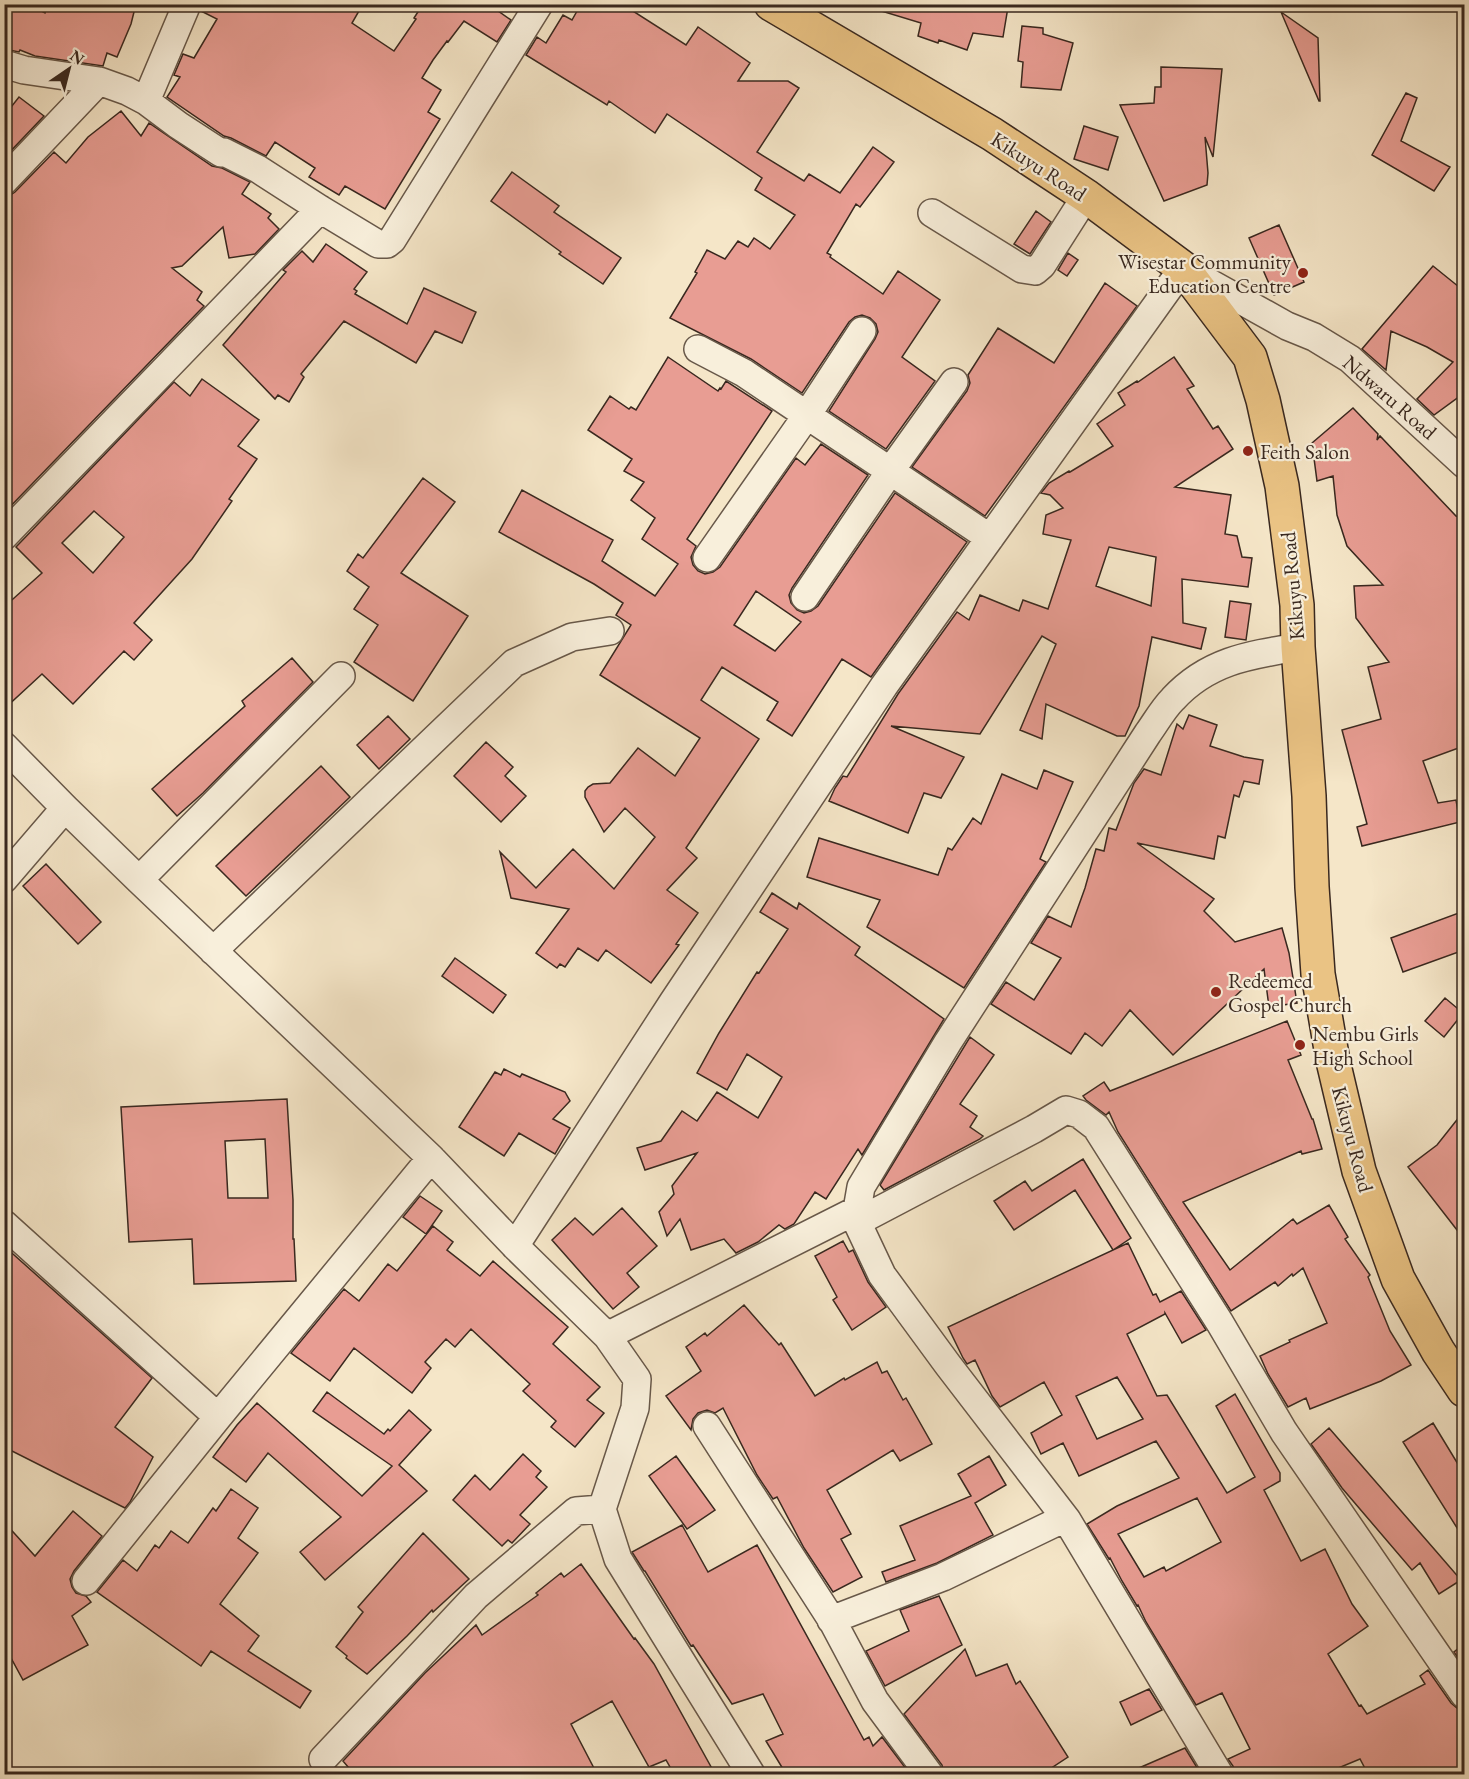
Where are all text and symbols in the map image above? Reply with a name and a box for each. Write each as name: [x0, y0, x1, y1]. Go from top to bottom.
north arrow: [39, 39, 99, 99]
text: N: [66, 45, 89, 69]
street label: Kikuyu Road: [986, 125, 1092, 207]
place label: Wisestar Community Education Centre: [1118, 248, 1292, 299]
marker: Wisestar Community Education Centre: [1296, 266, 1310, 280]
street label: Ndwaru Road: [1337, 349, 1443, 445]
place label: Feith Salon: [1260, 438, 1350, 465]
marker: Feith Salon: [1241, 444, 1255, 458]
street label: Kikuyu Road: [1274, 530, 1310, 641]
place label: Redeemed Gospel Church: [1228, 967, 1352, 1018]
marker: Redeemed Gospel Church: [1209, 985, 1223, 999]
place label: Nembu Girls High School: [1312, 1020, 1419, 1071]
marker: Nembu Girls High School: [1293, 1038, 1307, 1052]
street label: Kikuyu Road: [1326, 1083, 1380, 1195]

